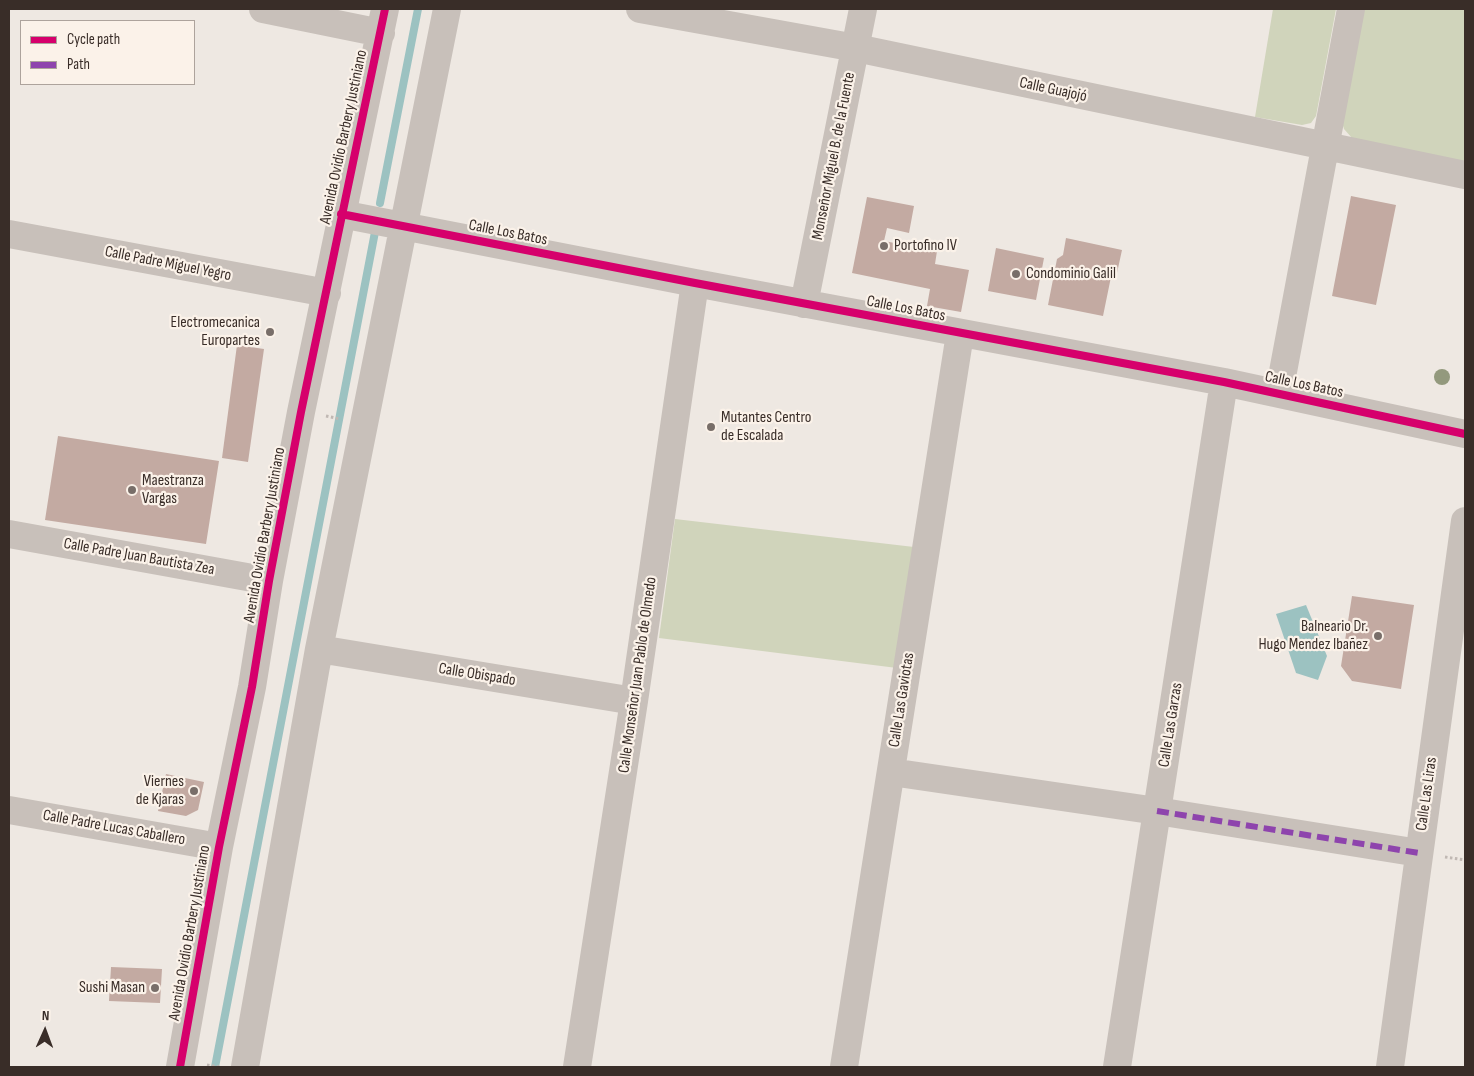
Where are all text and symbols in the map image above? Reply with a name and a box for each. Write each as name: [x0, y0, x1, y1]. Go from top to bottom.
legend: [20, 20, 195, 85]
text: Cycle path: [67, 30, 120, 49]
street label: Avenida Ovidio Barbery Justiniano: [316, 48, 372, 226]
text: Path: [67, 55, 90, 74]
street label: Monseñor Miguel B. de la Fuente: [808, 71, 860, 241]
street label: Calle Guajojó: [1018, 73, 1088, 107]
street label: Calle Los Batos: [467, 216, 549, 250]
place label: Portofino IV: [894, 236, 957, 256]
marker: Portofino IV: [878, 240, 890, 252]
street label: Calle Padre Miguel Yegro: [103, 242, 233, 286]
place label: Condominio Galil: [1026, 264, 1116, 284]
marker: Condominio Galil: [1010, 268, 1022, 280]
street label: Calle Los Batos: [865, 292, 947, 326]
place label: Electromecanica Europartes: [171, 313, 260, 351]
marker: Electromecanica Europartes: [264, 326, 276, 338]
street label: Calle Los Batos: [1263, 367, 1345, 403]
place label: Mutantes Centro de Escalada: [721, 408, 811, 446]
marker: Mutantes Centro de Escalada: [705, 421, 717, 433]
street label: Avenida Ovidio Barbery Justiniano: [240, 446, 290, 624]
place label: Maestranza Vargas: [142, 471, 204, 509]
marker: Maestranza Vargas: [126, 484, 138, 496]
street label: Calle Padre Juan Bautista Zea: [62, 534, 216, 580]
street label: Calle Monseñor Juan Pablo de Olmedo: [615, 576, 661, 774]
place label: Balneario Dr. Hugo Mendez Ibañez: [1258, 617, 1368, 655]
marker: Balneario Dr. Hugo Mendez Ibañez: [1372, 630, 1384, 642]
street label: Calle Las Gaviotas: [885, 651, 919, 749]
street label: Calle Obispado: [437, 659, 517, 691]
street label: Calle Las Garzas: [1155, 681, 1187, 769]
street label: Calle Las Liras: [1412, 756, 1442, 832]
place label: Viernes de Kjaras: [136, 772, 184, 810]
marker: Viernes de Kjaras: [188, 785, 200, 797]
street label: Calle Padre Lucas Caballero: [41, 806, 187, 850]
street label: Avenida Ovidio Barbery Justiniano: [165, 844, 215, 1022]
place label: Sushi Masan: [79, 978, 145, 998]
marker: Sushi Masan: [149, 982, 161, 994]
north arrow: [20, 1006, 70, 1056]
text: N: [41, 1007, 50, 1024]

